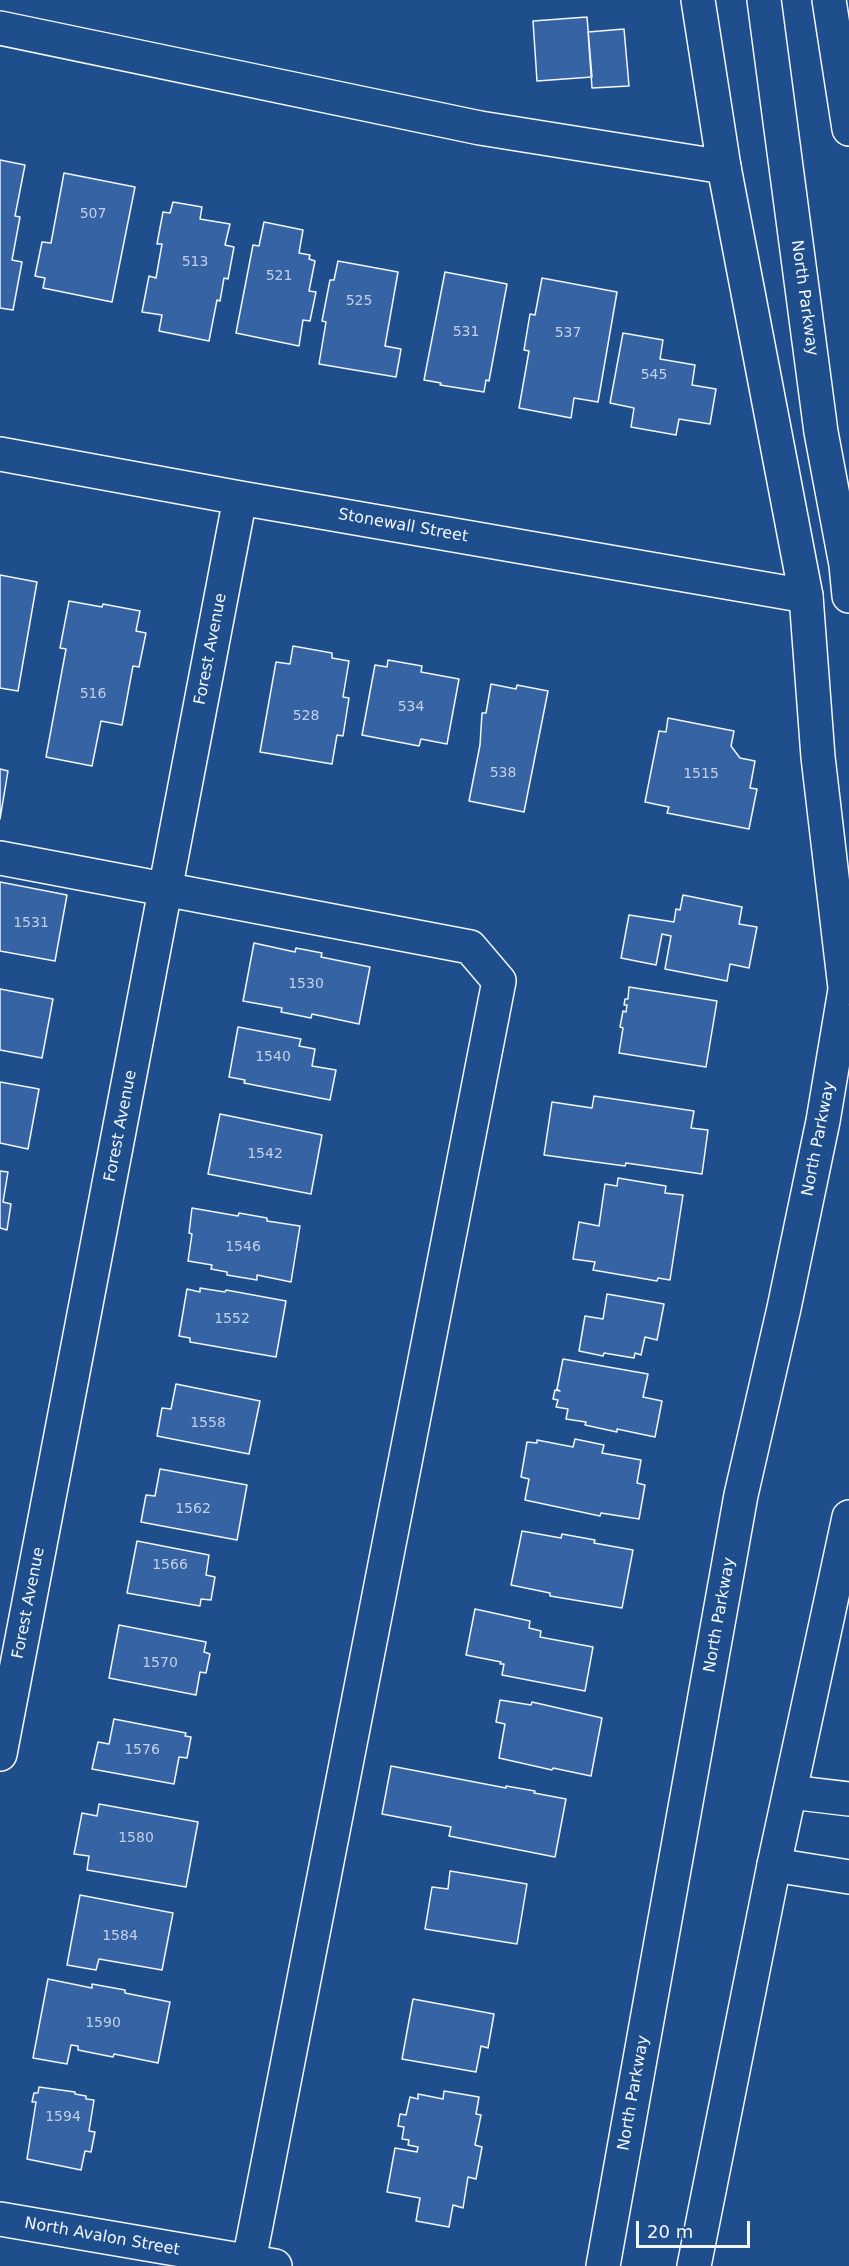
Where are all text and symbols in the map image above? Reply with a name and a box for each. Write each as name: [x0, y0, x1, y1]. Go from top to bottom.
house number: 507: [80, 206, 106, 222]
street label: North Parkway: [786, 239, 822, 357]
house number: 513: [182, 254, 208, 270]
house number: 521: [266, 268, 292, 284]
house number: 525: [346, 293, 372, 309]
house number: 531: [453, 324, 479, 340]
house number: 537: [555, 325, 581, 341]
house number: 545: [641, 367, 667, 383]
street label: Stonewall Street: [336, 505, 470, 547]
street label: Forest Avenue: [191, 591, 231, 707]
house number: 516: [80, 686, 106, 702]
house number: 534: [398, 699, 424, 715]
house number: 528: [293, 708, 319, 724]
house number: 538: [490, 765, 516, 781]
house number: 1515: [683, 766, 719, 782]
house number: 1531: [13, 915, 49, 931]
house number: 1530: [288, 976, 324, 992]
house number: 1540: [255, 1049, 291, 1065]
street label: Forest Avenue: [101, 1068, 141, 1184]
street label: North Parkway: [798, 1080, 840, 1198]
house number: 1542: [247, 1146, 283, 1162]
house number: 1546: [225, 1239, 261, 1255]
house number: 1552: [214, 1311, 250, 1327]
house number: 1558: [190, 1415, 226, 1431]
house number: 1562: [175, 1501, 211, 1517]
street label: Forest Avenue: [9, 1545, 49, 1661]
street label: North Parkway: [700, 1556, 740, 1674]
house number: 1566: [152, 1557, 188, 1573]
house number: 1570: [142, 1655, 178, 1671]
house number: 1576: [124, 1742, 160, 1758]
house number: 1580: [118, 1830, 154, 1846]
house number: 1584: [102, 1928, 138, 1944]
house number: 1590: [85, 2015, 121, 2031]
street label: North Parkway: [614, 2034, 654, 2152]
house number: 1594: [45, 2109, 81, 2125]
scale bar: [639, 2209, 753, 2247]
street label: North Avalon Street: [23, 2214, 181, 2260]
text: 20 m: [647, 2221, 693, 2242]

